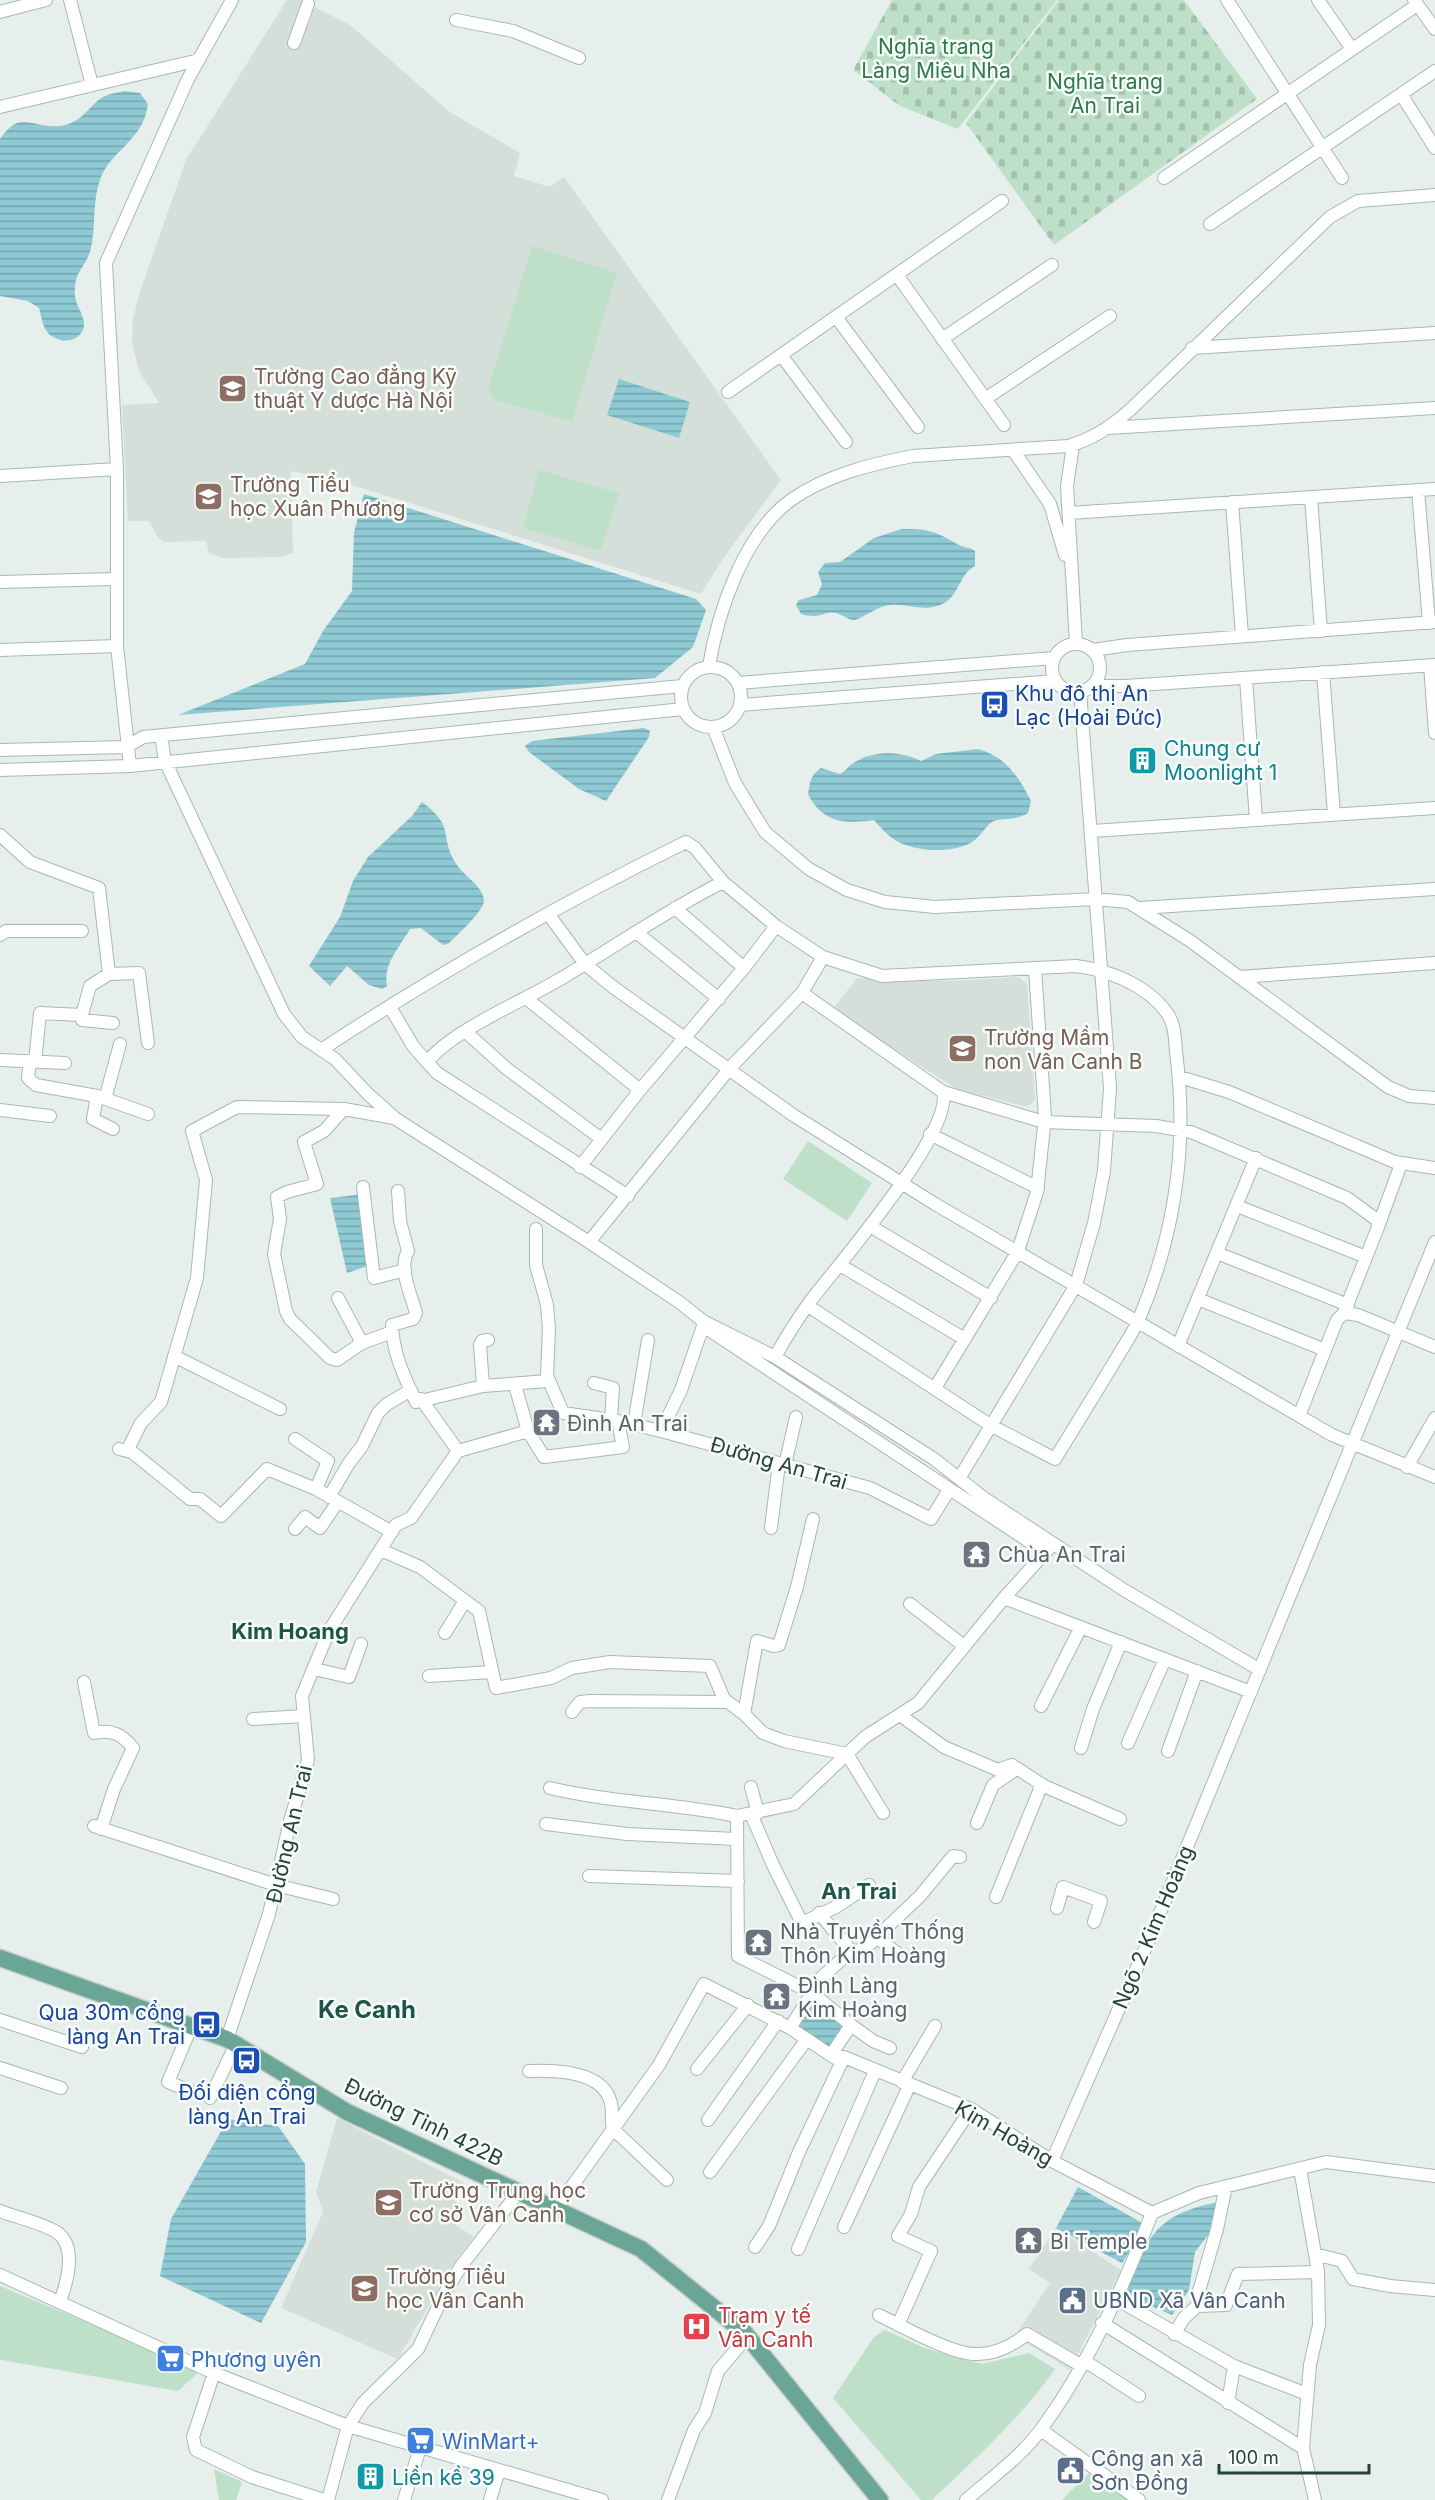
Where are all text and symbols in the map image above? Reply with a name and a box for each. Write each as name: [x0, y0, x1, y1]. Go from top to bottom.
park label: Nghĩa trang Làng Miêu Nha: [861, 34, 1011, 83]
park label: Nghĩa trang An Trai: [1047, 69, 1163, 118]
place label: Trường Cao đẳng Kỹ thuật Y dược Hà Nội: [254, 364, 457, 413]
school or university icon: Trường Cao đẳng Kỹ thuật Y dược Hà Nội: [217, 372, 249, 404]
place label: Trường Tiểu học Xuân Phương: [230, 472, 406, 521]
school or university icon: Trường Tiểu học Xuân Phương: [193, 480, 225, 512]
place label: Khu đô thị An Lạc (Hoài Đức): [1015, 681, 1163, 730]
bus stop icon: Khu đô thị An Lạc (Hoài Đức): [978, 689, 1010, 721]
place label: Chung cư Moonlight 1: [1164, 736, 1277, 785]
building icon: Chung cư Moonlight 1: [1127, 744, 1159, 776]
place label: Trường Mầm non Vân Canh B: [984, 1025, 1142, 1074]
school or university icon: Trường Mầm non Vân Canh B: [947, 1033, 979, 1065]
temple icon: Đình An Trai: [530, 1407, 562, 1439]
place label: Đình An Trai: [567, 1411, 688, 1436]
street label: Đường An Trai: [708, 1432, 850, 1494]
temple icon: Chùa An Trai: [961, 1538, 993, 1570]
place label: Chùa An Trai: [998, 1542, 1126, 1567]
district label: Kim Hoang: [231, 1618, 349, 1644]
street label: Đường An Trai: [261, 1762, 317, 1906]
street label: Ngõ 2 Kim Hoàng: [1107, 1841, 1199, 2013]
district label: An Trai: [821, 1878, 897, 1904]
place label: Nhà Truyền Thống Thôn Kim Hoàng: [780, 1919, 964, 1968]
temple icon: Nhà Truyền Thống Thôn Kim Hoàng: [743, 1927, 775, 1959]
place label: Đình Làng Kim Hoàng: [798, 1973, 907, 2022]
temple icon: Đình Làng Kim Hoàng: [761, 1981, 793, 2013]
district label: Ke Canh: [318, 1995, 416, 2024]
place label: Qua 30m cổng làng An Trai: [38, 2000, 185, 2049]
bus stop icon: Qua 30m cổng làng An Trai: [190, 2008, 222, 2040]
bus stop icon: Đối diện cổng làng An Trai: [231, 2045, 263, 2077]
street label: Đường Tỉnh 422B: [341, 2073, 507, 2171]
place label: Đối diện cổng làng An Trai: [178, 2080, 316, 2129]
street label: Kim Hoàng: [950, 2095, 1058, 2171]
place label: Trường Trung học cơ sở Vân Canh: [409, 2178, 586, 2227]
school or university icon: Trường Trung học cơ sở Vân Canh: [372, 2186, 404, 2218]
temple icon: Bi Temple: [1013, 2225, 1045, 2257]
place label: Bi Temple: [1050, 2229, 1147, 2254]
place label: Trường Tiểu học Vân Canh: [386, 2264, 524, 2313]
school or university icon: Trường Tiểu học Vân Canh: [349, 2272, 381, 2304]
public building icon: UBND Xã Vân Canh: [1056, 2284, 1088, 2316]
place label: UBND Xã Vân Canh: [1093, 2288, 1286, 2313]
place label: Trạm y tế Vân Canh: [718, 2303, 813, 2352]
hospital icon: Trạm y tế Vân Canh: [681, 2311, 713, 2343]
supermarket icon: Phương uyên: [154, 2343, 186, 2375]
place label: Phương uyên: [191, 2347, 321, 2372]
supermarket icon: WinMart+: [405, 2425, 437, 2457]
place label: WinMart+: [442, 2429, 540, 2454]
scale bar: [1219, 2437, 1369, 2475]
place label: Công an xã Sơn Đồng: [1091, 2446, 1204, 2495]
text: 100 m: [1228, 2447, 1279, 2468]
public building icon: Công an xã Sơn Đồng: [1054, 2454, 1086, 2486]
building icon: Liền kề 39: [355, 2461, 387, 2493]
place label: Liền kề 39: [392, 2465, 495, 2490]

